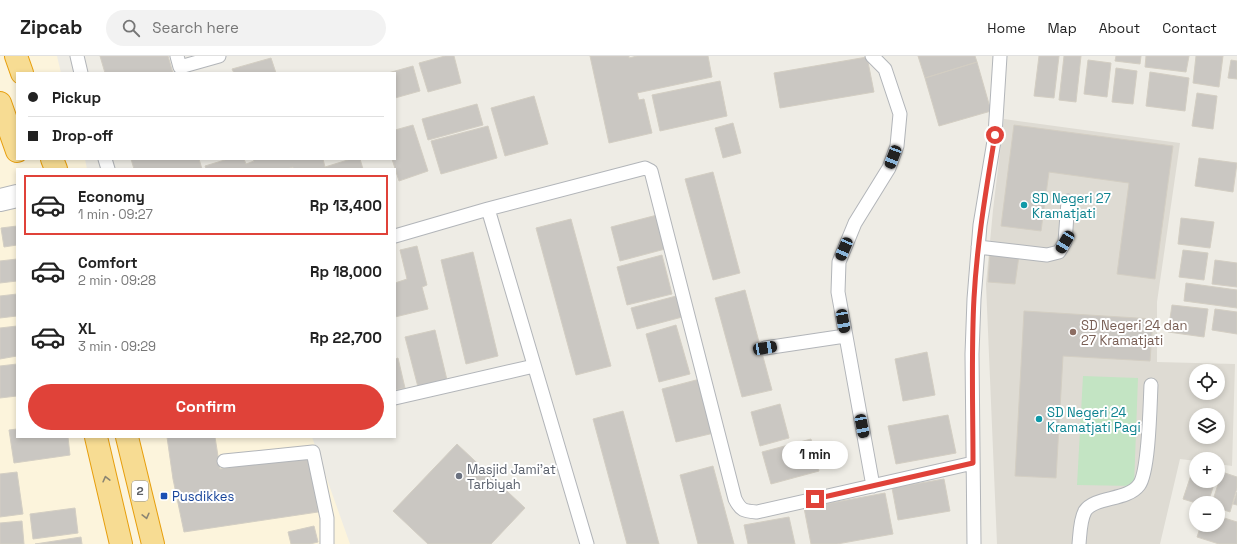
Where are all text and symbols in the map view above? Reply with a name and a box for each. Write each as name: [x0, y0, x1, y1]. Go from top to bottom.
search box: [106, 10, 386, 46]
text: Zipcab: [20, 15, 82, 40]
icon: search: [120, 17, 142, 39]
text: Search here: [152, 18, 239, 37]
text: Home: [987, 19, 1025, 37]
text: Map: [1047, 19, 1077, 37]
text: About: [1099, 19, 1140, 37]
text: Contact: [1162, 19, 1217, 37]
text: Pickup: [52, 88, 101, 107]
text: Drop-off: [52, 126, 113, 145]
route start: [986, 126, 1004, 144]
car: [883, 144, 903, 170]
icon: car: [30, 187, 66, 223]
text: Economy: [78, 187, 145, 206]
place label: SD Negeri 27 Kramatjati: [1032, 190, 1111, 222]
text: Rp 13,400: [310, 196, 382, 215]
marker: SD Negeri 27 Kramatjati: [1019, 200, 1029, 210]
text: 1 min · 09:27: [78, 206, 153, 223]
car: [1054, 229, 1076, 255]
car: [834, 236, 854, 262]
icon: car: [30, 253, 66, 289]
text: Comfort: [78, 253, 138, 272]
text: Rp 18,000: [310, 262, 382, 281]
text: 2 min · 09:28: [78, 272, 156, 289]
car: [835, 308, 851, 334]
place label: SD Negeri 24 dan 27 Kramatjati: [1081, 317, 1187, 349]
icon: car: [30, 319, 66, 355]
text: XL: [78, 319, 96, 338]
marker: SD Negeri 24 dan 27 Kramatjati: [1068, 327, 1078, 337]
text: Rp 22,700: [310, 328, 382, 347]
text: 3 min · 09:29: [78, 338, 156, 355]
car: [752, 340, 778, 356]
map controls: [1189, 364, 1225, 532]
button: locate: [1189, 364, 1225, 400]
button: Confirm: [28, 384, 384, 430]
place label: SD Negeri 24 Kramatjati Pagi: [1047, 404, 1141, 436]
button: layers: [1189, 408, 1225, 444]
car: [854, 413, 870, 439]
marker: SD Negeri 24 Kramatjati Pagi: [1034, 414, 1044, 424]
callout: 1 min: [782, 441, 848, 469]
text: 1 min: [799, 446, 831, 463]
button: +: [1189, 452, 1225, 488]
place label: Masjid Jami'at Tarbiyah: [467, 461, 556, 493]
marker: Masjid Jami'at Tarbiyah: [454, 471, 464, 481]
one-way arrow: [102, 476, 111, 483]
road number: 2: [132, 481, 148, 501]
place label: Pusdikkes: [172, 488, 235, 505]
route end: [806, 490, 824, 508]
marker: Pusdikkes: [159, 491, 169, 501]
button: −: [1189, 496, 1225, 532]
one-way arrow: [141, 512, 150, 519]

